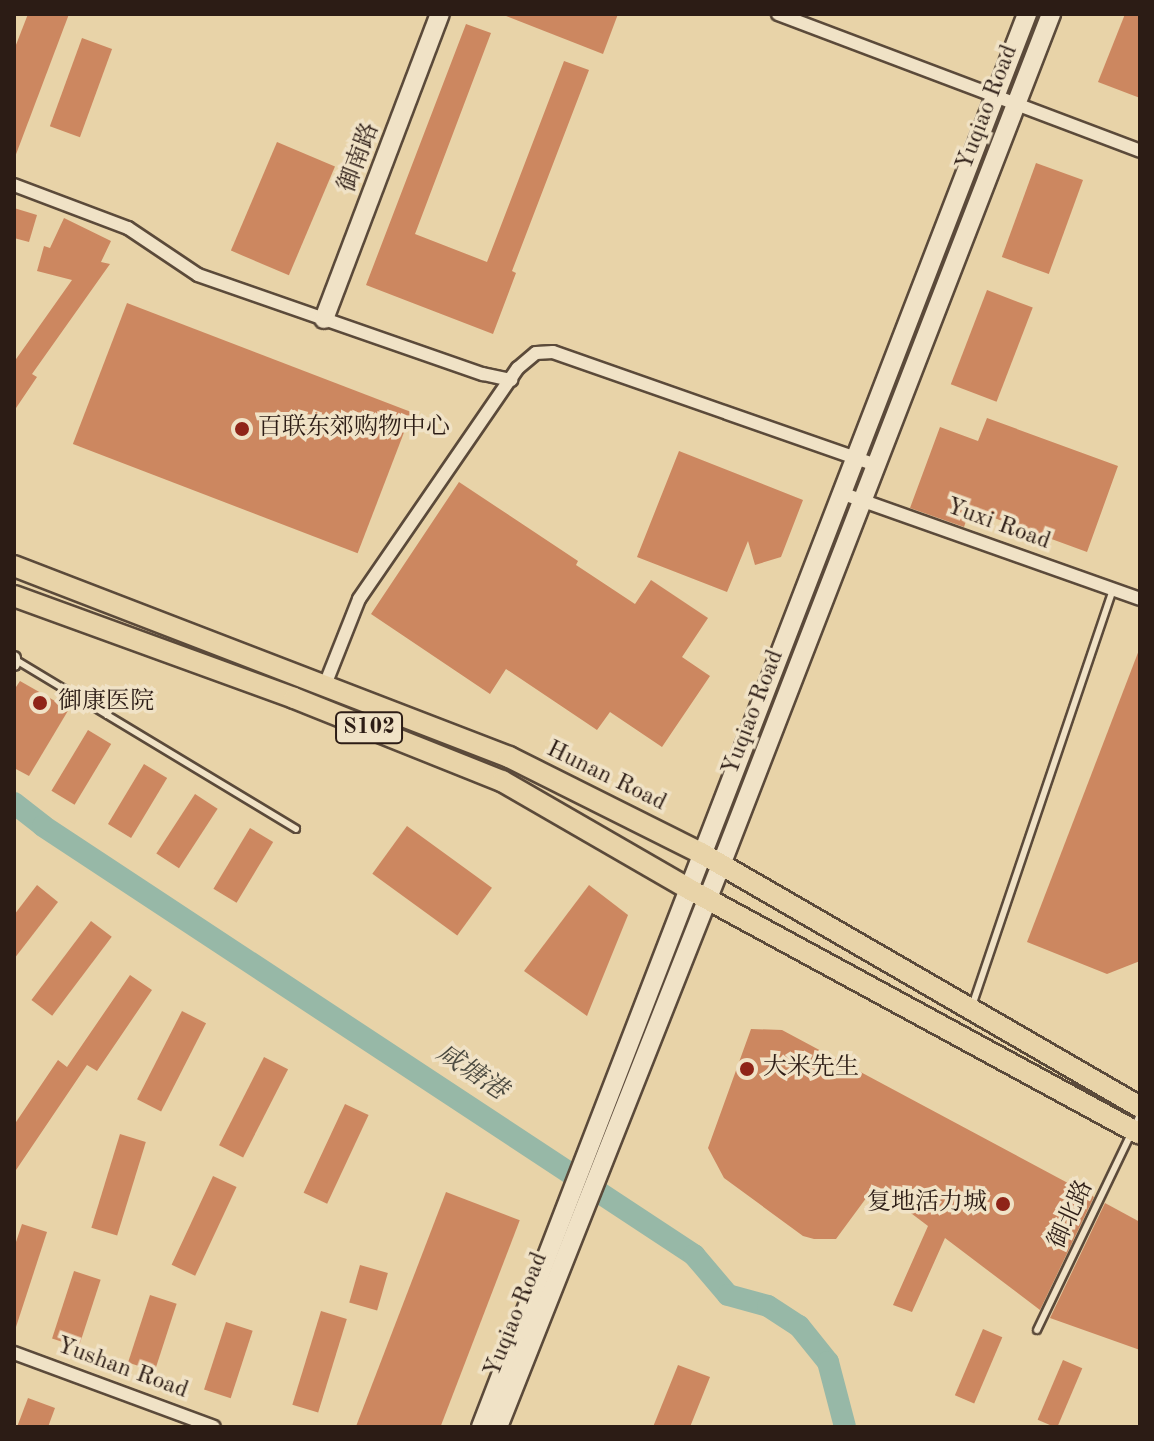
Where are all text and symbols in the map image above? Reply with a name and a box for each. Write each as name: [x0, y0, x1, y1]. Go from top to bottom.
street label: Yuqiao Road: [951, 41, 1025, 175]
street label: 御南路: [334, 119, 386, 197]
place label: 百联东郊购物中心: [258, 415, 450, 443]
marker: 百联东郊购物中心: [233, 420, 251, 438]
street label: Yuxi Road: [942, 493, 1054, 557]
street label: Yuqiao Road: [717, 646, 791, 780]
place label: 御康医院: [58, 689, 154, 717]
marker: 御康医院: [29, 692, 51, 714]
road number: S102: [335, 710, 403, 746]
street label: Hunan Road: [541, 736, 671, 818]
water label: 咸塘港: [430, 1038, 512, 1108]
place label: 大米先生: [763, 1055, 859, 1083]
marker: 大米先生: [738, 1060, 756, 1078]
street label: 御北路: [1044, 1176, 1100, 1254]
place label: 复地活力城: [867, 1190, 987, 1218]
marker: 复地活力城: [994, 1195, 1012, 1213]
street label: Yuqiao Road: [479, 1248, 555, 1382]
street label: Yushan Road: [52, 1332, 192, 1406]

